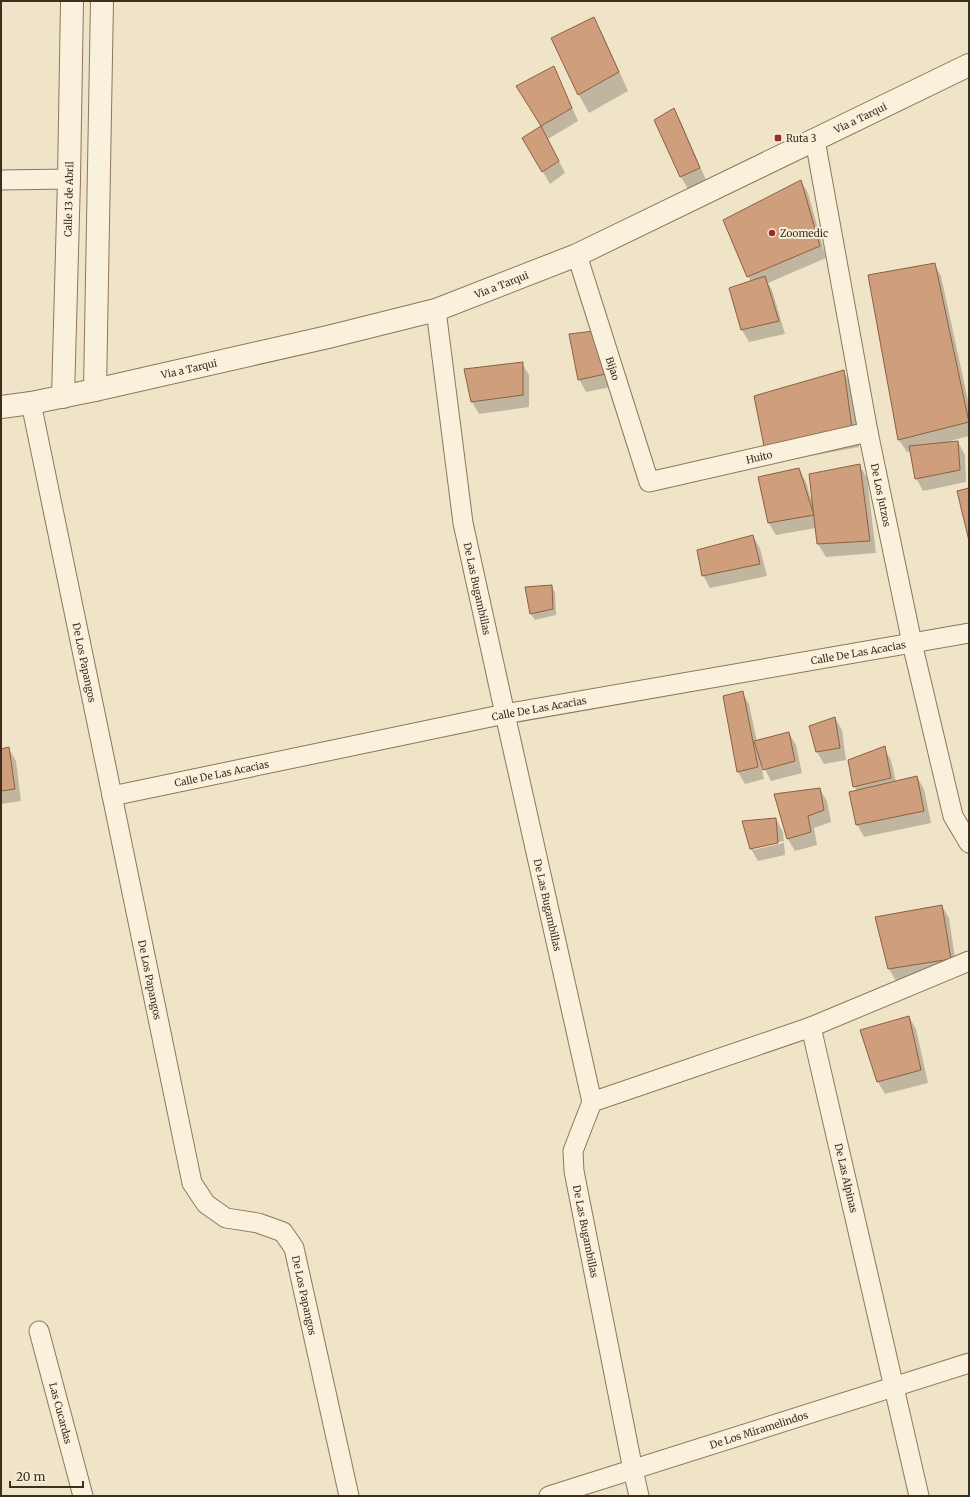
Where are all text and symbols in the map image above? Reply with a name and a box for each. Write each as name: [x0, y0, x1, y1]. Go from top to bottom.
street label: Via a Tarqui: [831, 99, 889, 136]
place label: Ruta 3: [786, 132, 817, 145]
marker: Ruta 3: [773, 133, 783, 143]
street label: Calle 13 de Abril: [61, 161, 76, 237]
place label: Zoomedic: [780, 227, 828, 240]
marker: Zoomedic: [767, 228, 777, 238]
street label: Via a Tarqui: [471, 268, 530, 301]
street label: Bijao: [603, 355, 623, 382]
street label: Via a Tarqui: [159, 356, 218, 382]
street label: Huito: [745, 448, 774, 466]
street label: De Los Jutzos: [868, 462, 894, 528]
street label: De Las Bugambillas: [461, 541, 494, 636]
street label: De Los Papangos: [70, 621, 99, 704]
street label: Calle De Las Acacias: [810, 638, 907, 667]
street label: Calle De Las Acacias: [490, 693, 588, 723]
street label: Calle De Las Acacias: [173, 757, 270, 789]
street label: De Las Bugambillas: [531, 858, 565, 953]
street label: De Los Papangos: [135, 939, 165, 1021]
street label: De Las Alpinas: [832, 1142, 860, 1214]
street label: De Las Bugambillas: [570, 1184, 601, 1279]
street label: De Los Papangos: [289, 1254, 320, 1337]
street label: Las Cucardas: [47, 1381, 75, 1445]
street label: De Los Miramelindos: [708, 1408, 810, 1451]
scale bar: [10, 1463, 83, 1489]
text: 20 m: [16, 1469, 45, 1484]

